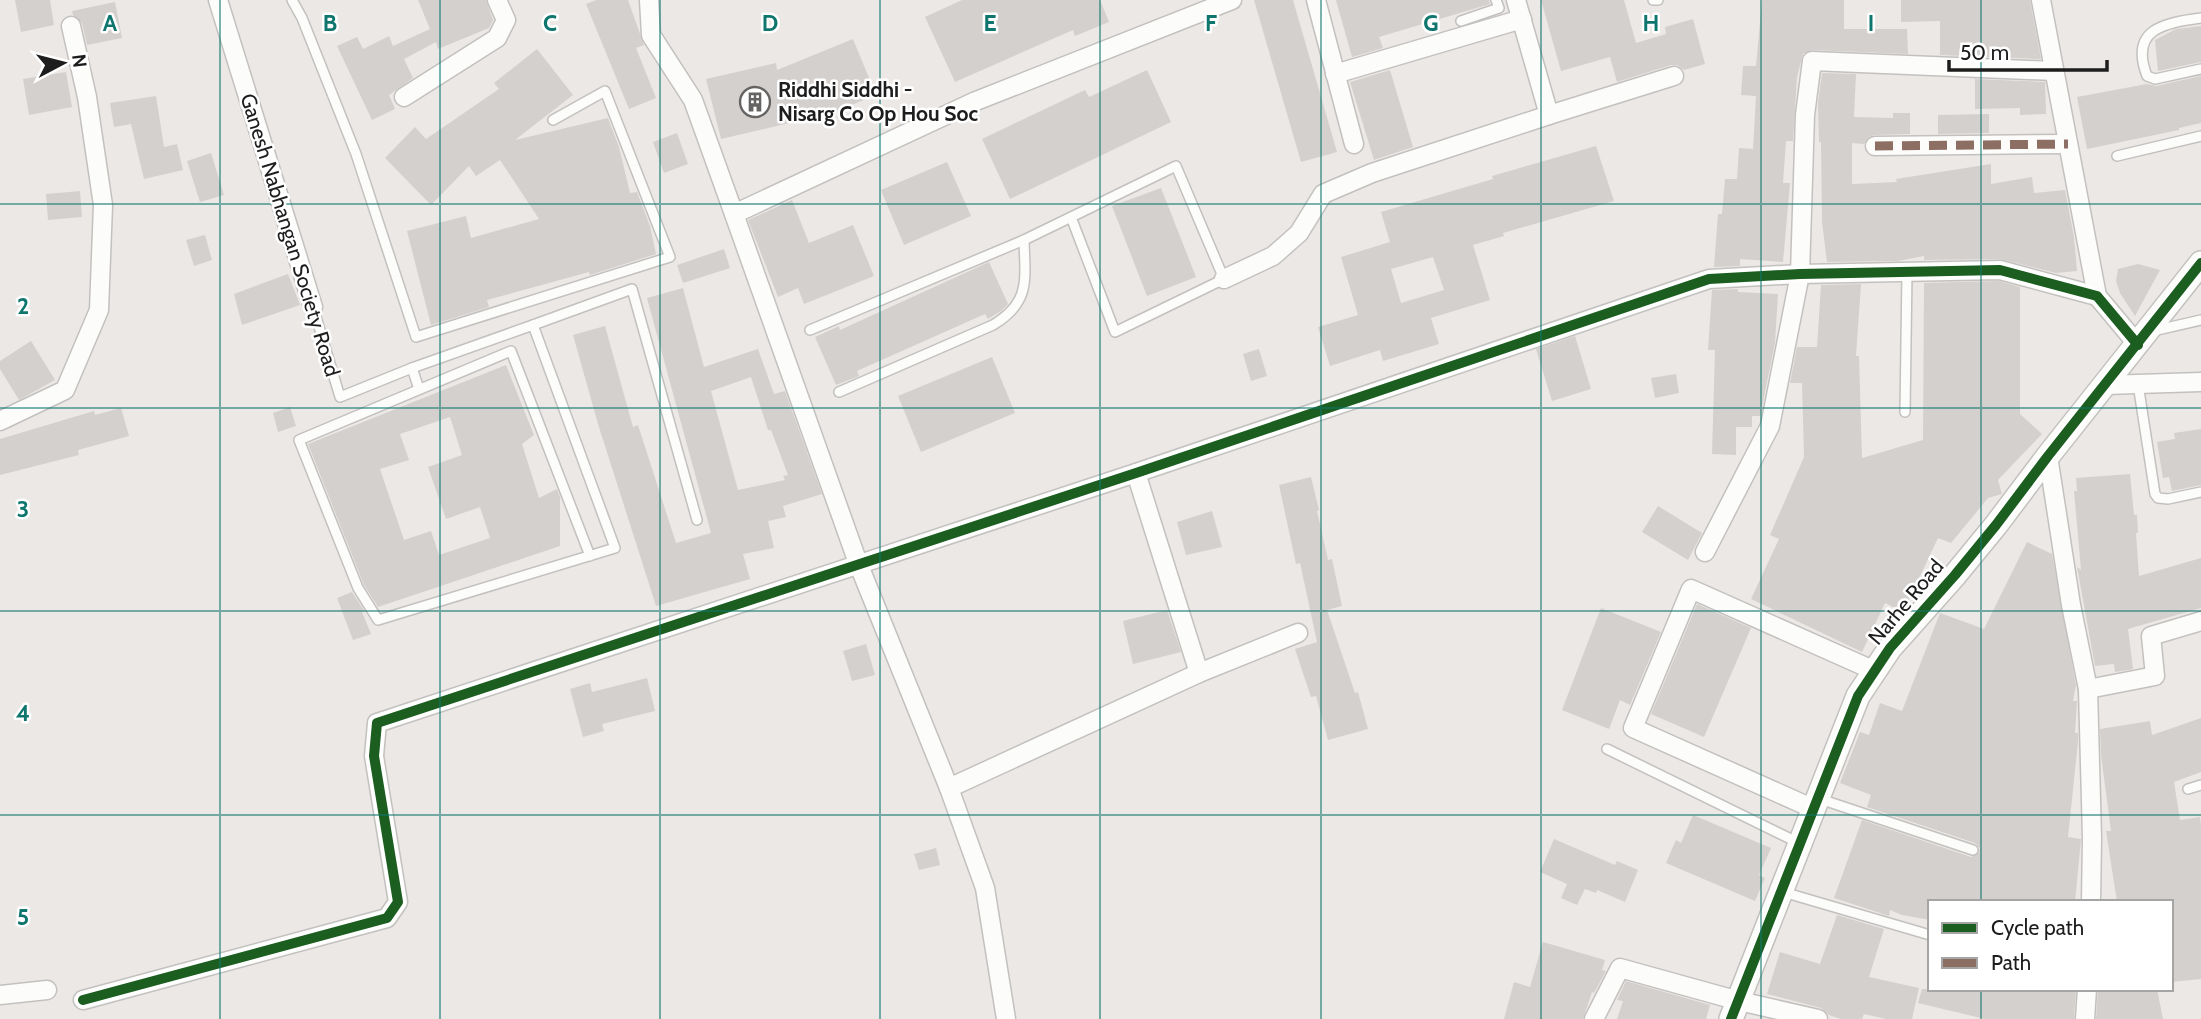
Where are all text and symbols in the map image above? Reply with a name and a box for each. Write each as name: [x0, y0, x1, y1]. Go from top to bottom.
text: A: [103, 9, 118, 37]
text: B: [323, 9, 337, 37]
text: C: [543, 9, 557, 37]
text: D: [762, 9, 778, 37]
text: E: [983, 9, 997, 37]
text: F: [1205, 9, 1217, 37]
text: G: [1423, 9, 1439, 37]
text: H: [1643, 9, 1659, 37]
text: I: [1868, 9, 1874, 37]
north arrow: [28, 28, 98, 98]
scale bar: [1949, 28, 2106, 72]
text: 50 m: [1960, 40, 2009, 65]
text: N: [67, 53, 92, 69]
place label: Riddhi Siddhi - Nisarg Co Op Hou Soc: [778, 77, 978, 126]
building icon: Riddhi Siddhi - Nisarg Co Op Hou Soc: [738, 85, 772, 119]
street label: Ganesh Nabhangan Society Road: [235, 90, 345, 379]
text: 2: [17, 292, 29, 320]
text: 3: [17, 495, 29, 523]
street label: Narhe Road: [1863, 554, 1949, 649]
text: 4: [16, 699, 30, 727]
legend: [1928, 900, 2173, 991]
text: 5: [17, 903, 29, 931]
text: Cycle path: [1991, 915, 2084, 940]
text: Path: [1991, 950, 2031, 975]

